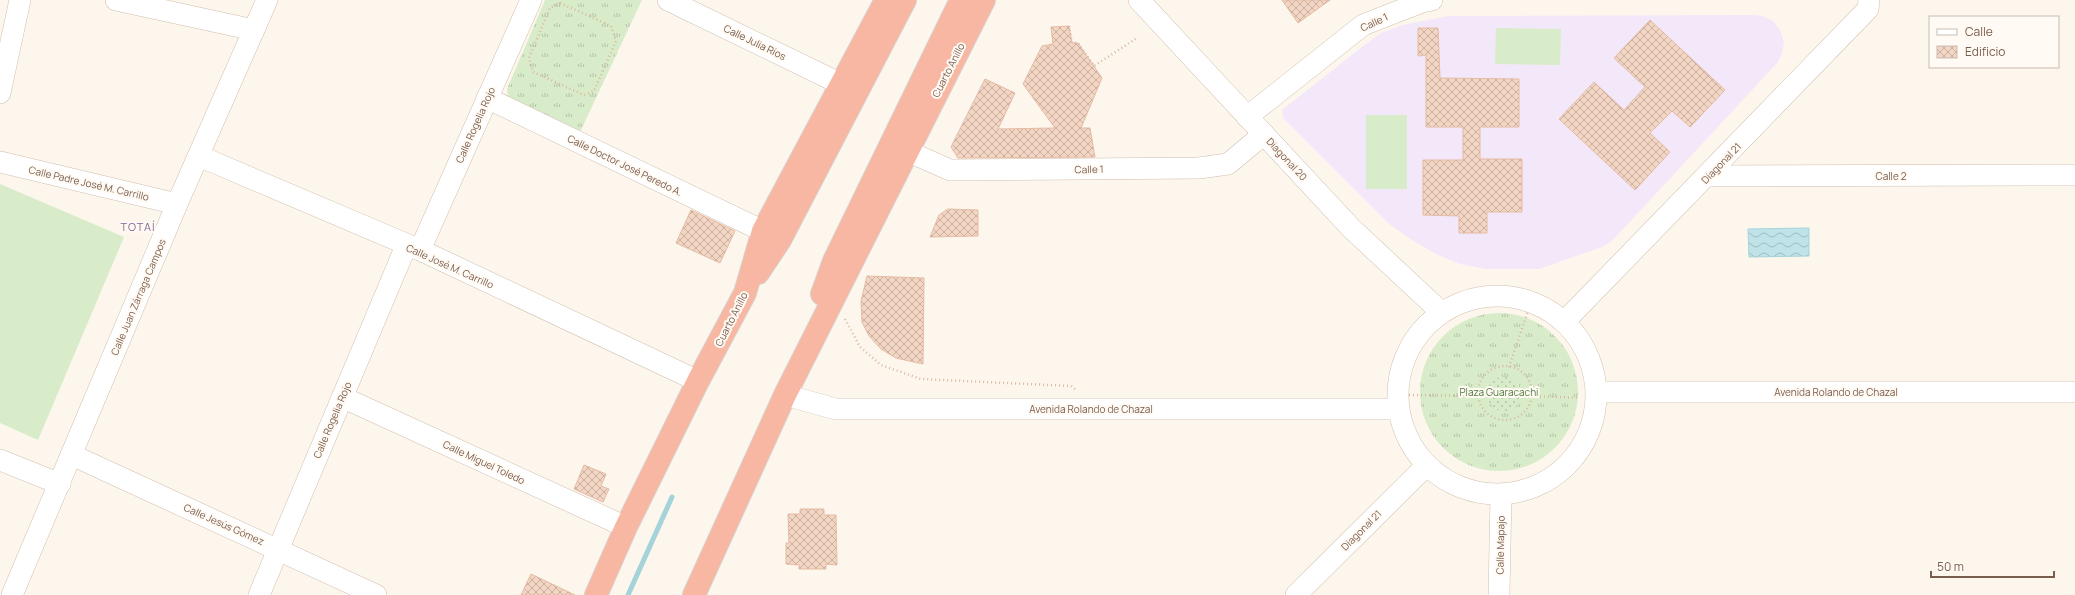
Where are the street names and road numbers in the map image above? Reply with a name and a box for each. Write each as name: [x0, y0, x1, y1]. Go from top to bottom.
street label: Calle 1: [1358, 9, 1390, 35]
street label: Calle Julia Ríos: [721, 21, 789, 63]
street label: Cuarto Anillo: [928, 40, 968, 100]
street label: Calle Rogelia Rojo: [452, 85, 498, 165]
street label: Calle Doctor José Peredo A.: [565, 131, 685, 199]
street label: Diagonal 20: [1263, 134, 1311, 184]
street label: Diagonal 21: [1698, 139, 1744, 187]
street label: Calle Padre José M. Carrillo: [27, 162, 151, 204]
street label: Calle 1: [1074, 162, 1104, 176]
street label: Calle 2: [1876, 169, 1907, 183]
street label: Calle Juan Zárraga Campos: [107, 237, 169, 357]
street label: Calle José M. Carrillo: [404, 240, 496, 292]
street label: Cuarto Anillo: [711, 289, 751, 349]
street label: Calle Rogelia Rojo: [310, 379, 355, 461]
street label: Avenida Rolando de Chazal: [1774, 385, 1898, 399]
street label: Avenida Rolando de Chazal: [1029, 402, 1153, 416]
street label: Calle Miguel Toledo: [441, 437, 527, 487]
street label: Calle Jesús Gómez: [182, 500, 266, 548]
street label: Diagonal 21: [1338, 507, 1384, 553]
street label: Calle Mapajo: [1492, 515, 1508, 575]

